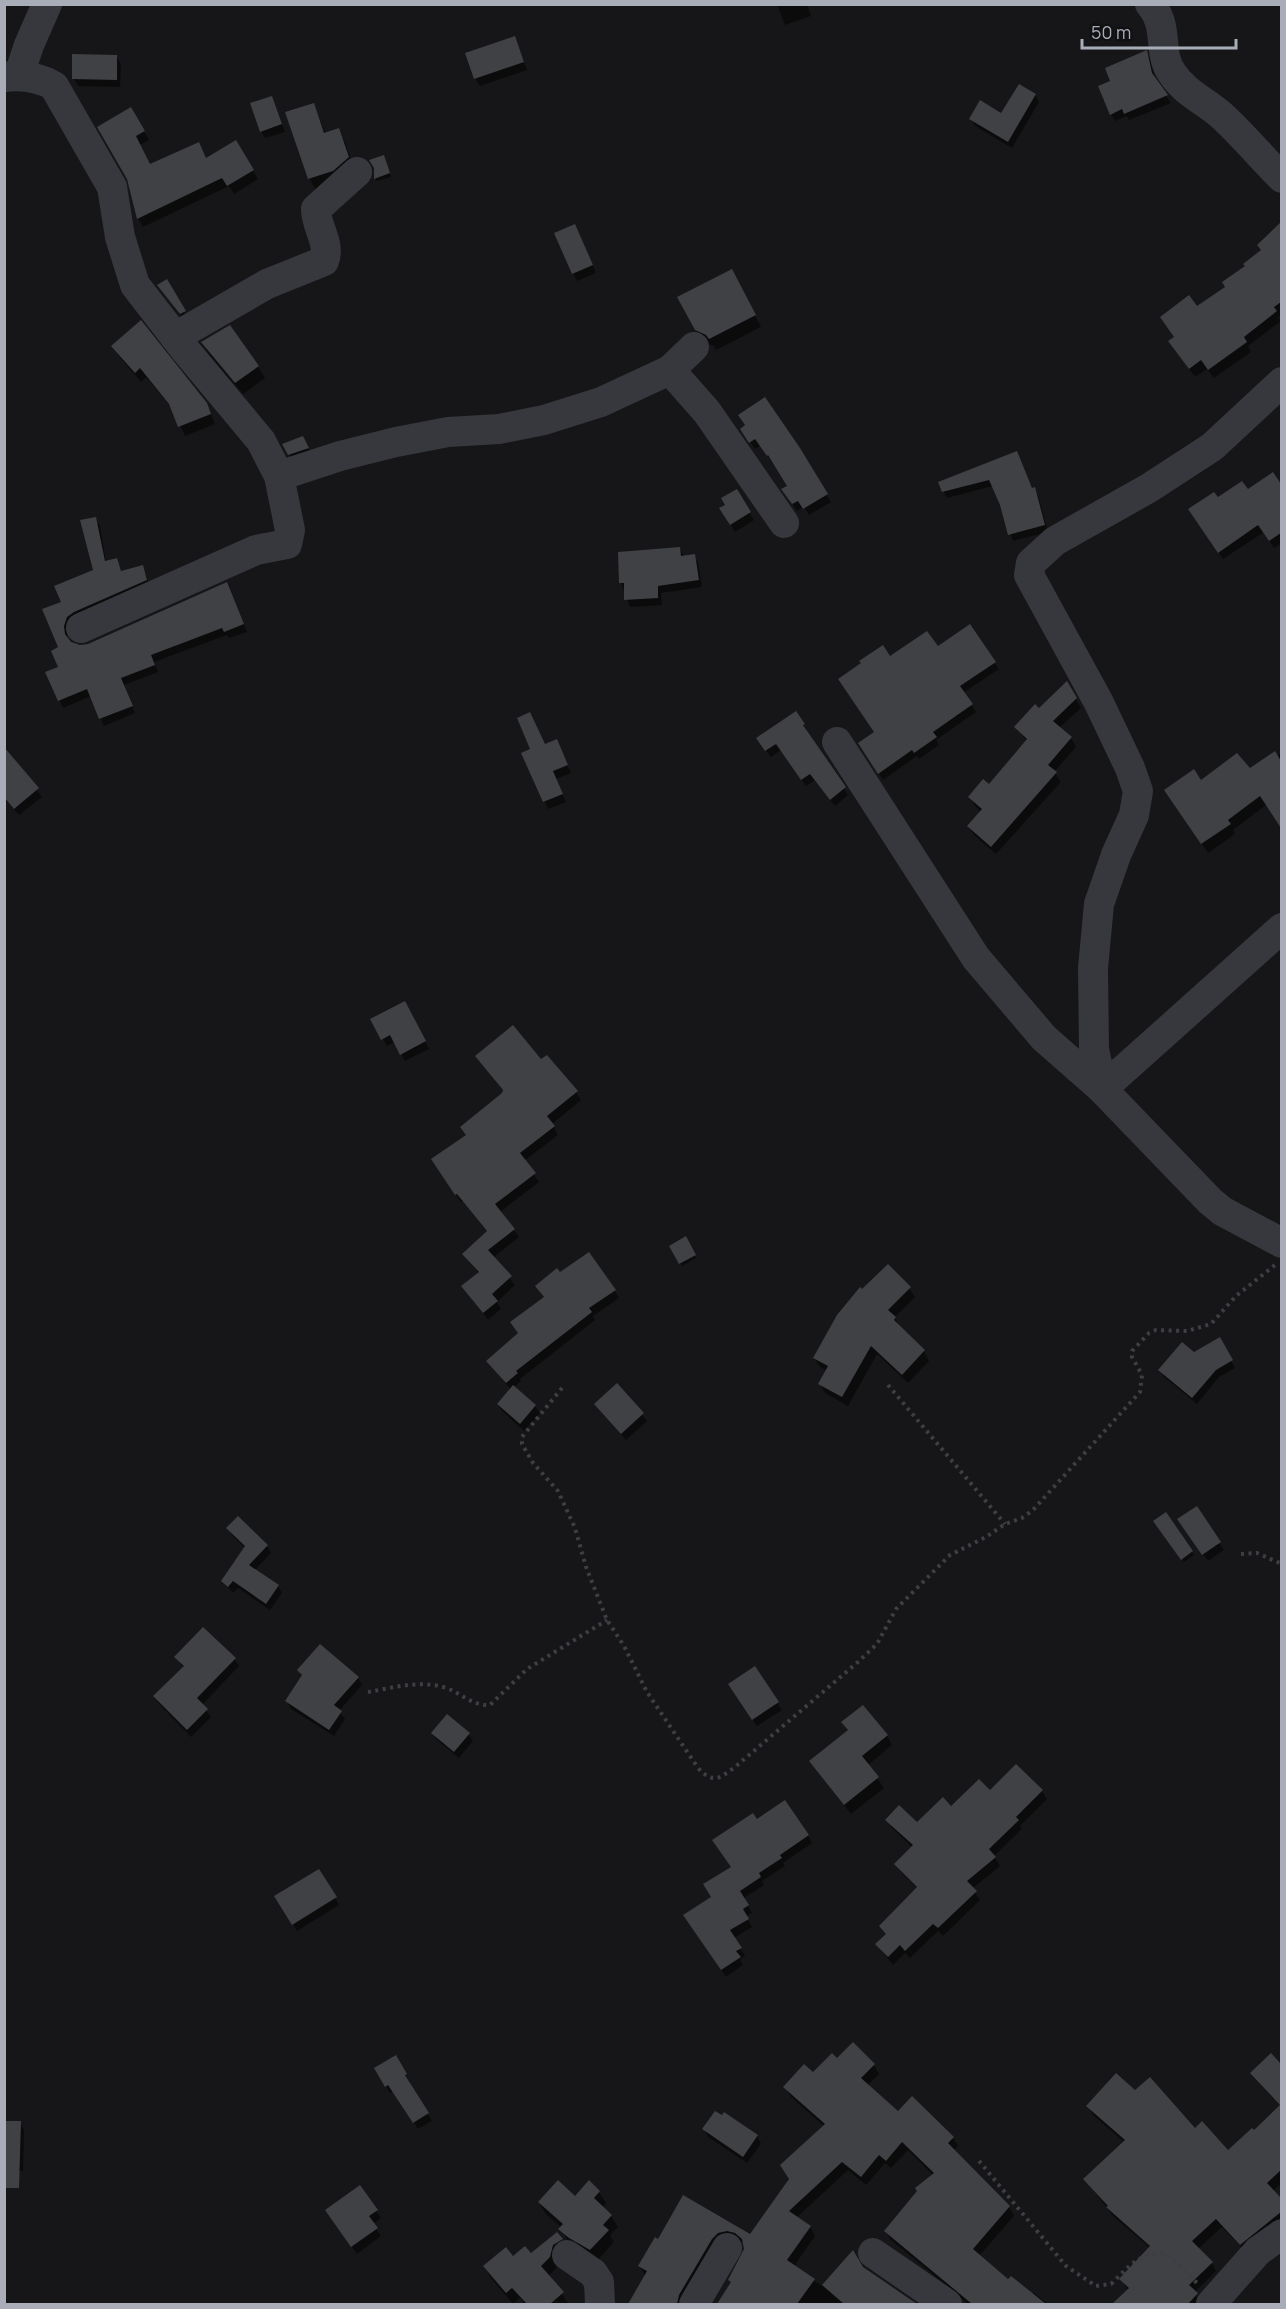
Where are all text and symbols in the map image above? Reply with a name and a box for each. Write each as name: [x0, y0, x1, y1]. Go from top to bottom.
scale bar: [1082, 12, 1236, 50]
text: 50 m: [1091, 20, 1131, 44]

